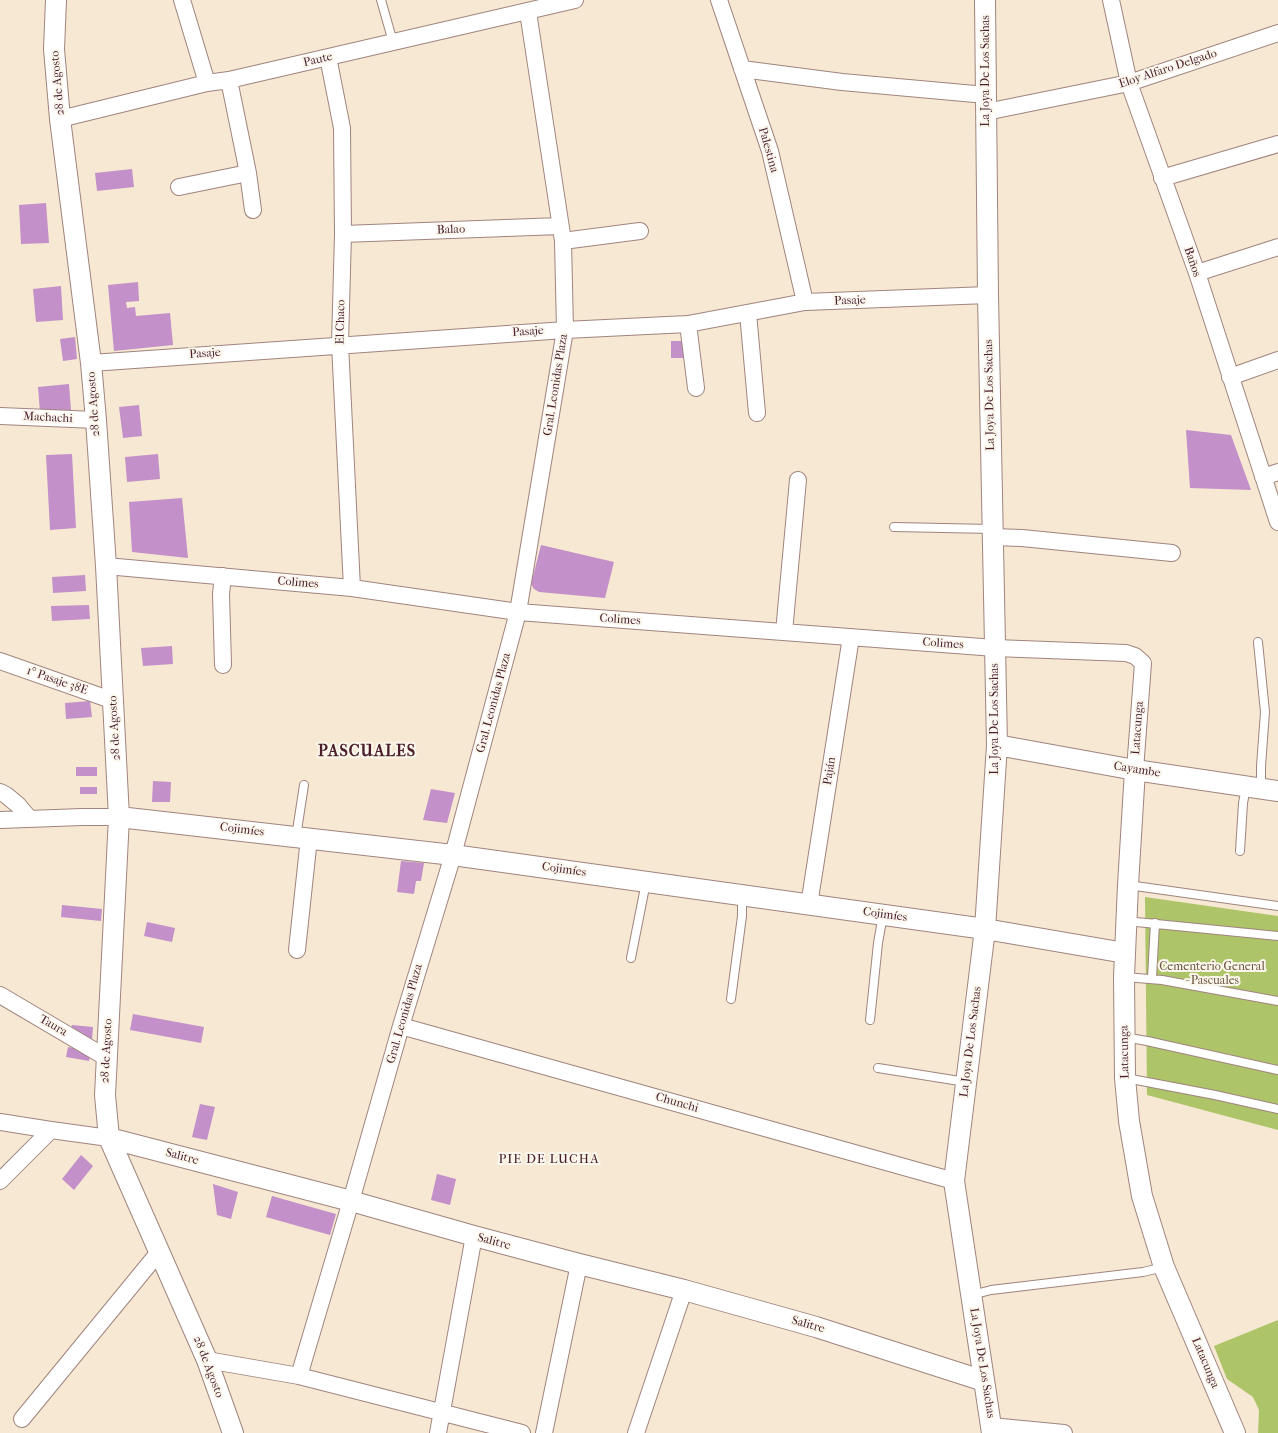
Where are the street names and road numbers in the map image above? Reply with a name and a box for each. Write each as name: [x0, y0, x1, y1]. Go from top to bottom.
street label: La Joya De Los Sachas: [979, 15, 993, 127]
street label: Eloy Alfaro Delgado: [1117, 46, 1219, 92]
street label: 28 de Agosto: [48, 50, 68, 116]
street label: Paute: [302, 50, 334, 70]
street label: Palestina: [755, 126, 781, 174]
street label: Balao: [437, 222, 465, 238]
street label: Baños: [1180, 245, 1204, 279]
street label: Pasaje: [834, 293, 866, 309]
street label: El Chaco: [333, 299, 349, 345]
street label: Pasaje: [512, 324, 544, 340]
street label: Gral. Leonidas Plaza: [541, 333, 571, 437]
street label: La Joya De Los Sachas: [982, 339, 998, 451]
street label: Pasaje: [189, 346, 221, 362]
street label: 28 de Agosto: [85, 371, 103, 437]
street label: Machachi: [23, 410, 73, 426]
street label: Colimes: [277, 574, 319, 592]
street label: Colimes: [599, 611, 641, 629]
street label: Colimes: [922, 635, 964, 653]
street label: Gral. Leonidas Plaza: [474, 651, 514, 755]
street label: La Joya De Los Sachas: [988, 663, 1002, 775]
street label: 1° Pasaje 38E: [25, 664, 89, 698]
street label: 28 de Agosto: [106, 695, 124, 761]
street label: Latacunga: [1129, 701, 1147, 755]
street label: Paján: [821, 756, 839, 786]
street label: Cayambe: [1112, 759, 1162, 781]
street label: Cojimíes: [219, 820, 265, 840]
street label: Cojimíes: [541, 860, 587, 880]
street label: Cojimíes: [862, 905, 908, 925]
street label: Gral. Leonidas Plaza: [384, 962, 426, 1066]
street label: La Joya De Los Sachas: [957, 986, 985, 1098]
street label: Taura: [36, 1012, 70, 1040]
street label: 28 de Agosto: [98, 1018, 116, 1084]
street label: Latacunga: [1117, 1025, 1133, 1079]
street label: Chunchi: [654, 1090, 700, 1116]
street label: Salitre: [164, 1146, 200, 1168]
street label: Salitre: [476, 1231, 512, 1253]
street label: La Joya De Los Sachas: [966, 1307, 998, 1419]
street label: Salitre: [790, 1313, 826, 1337]
street label: 28 de Agosto: [190, 1334, 226, 1400]
street label: Latacunga: [1188, 1335, 1222, 1391]

